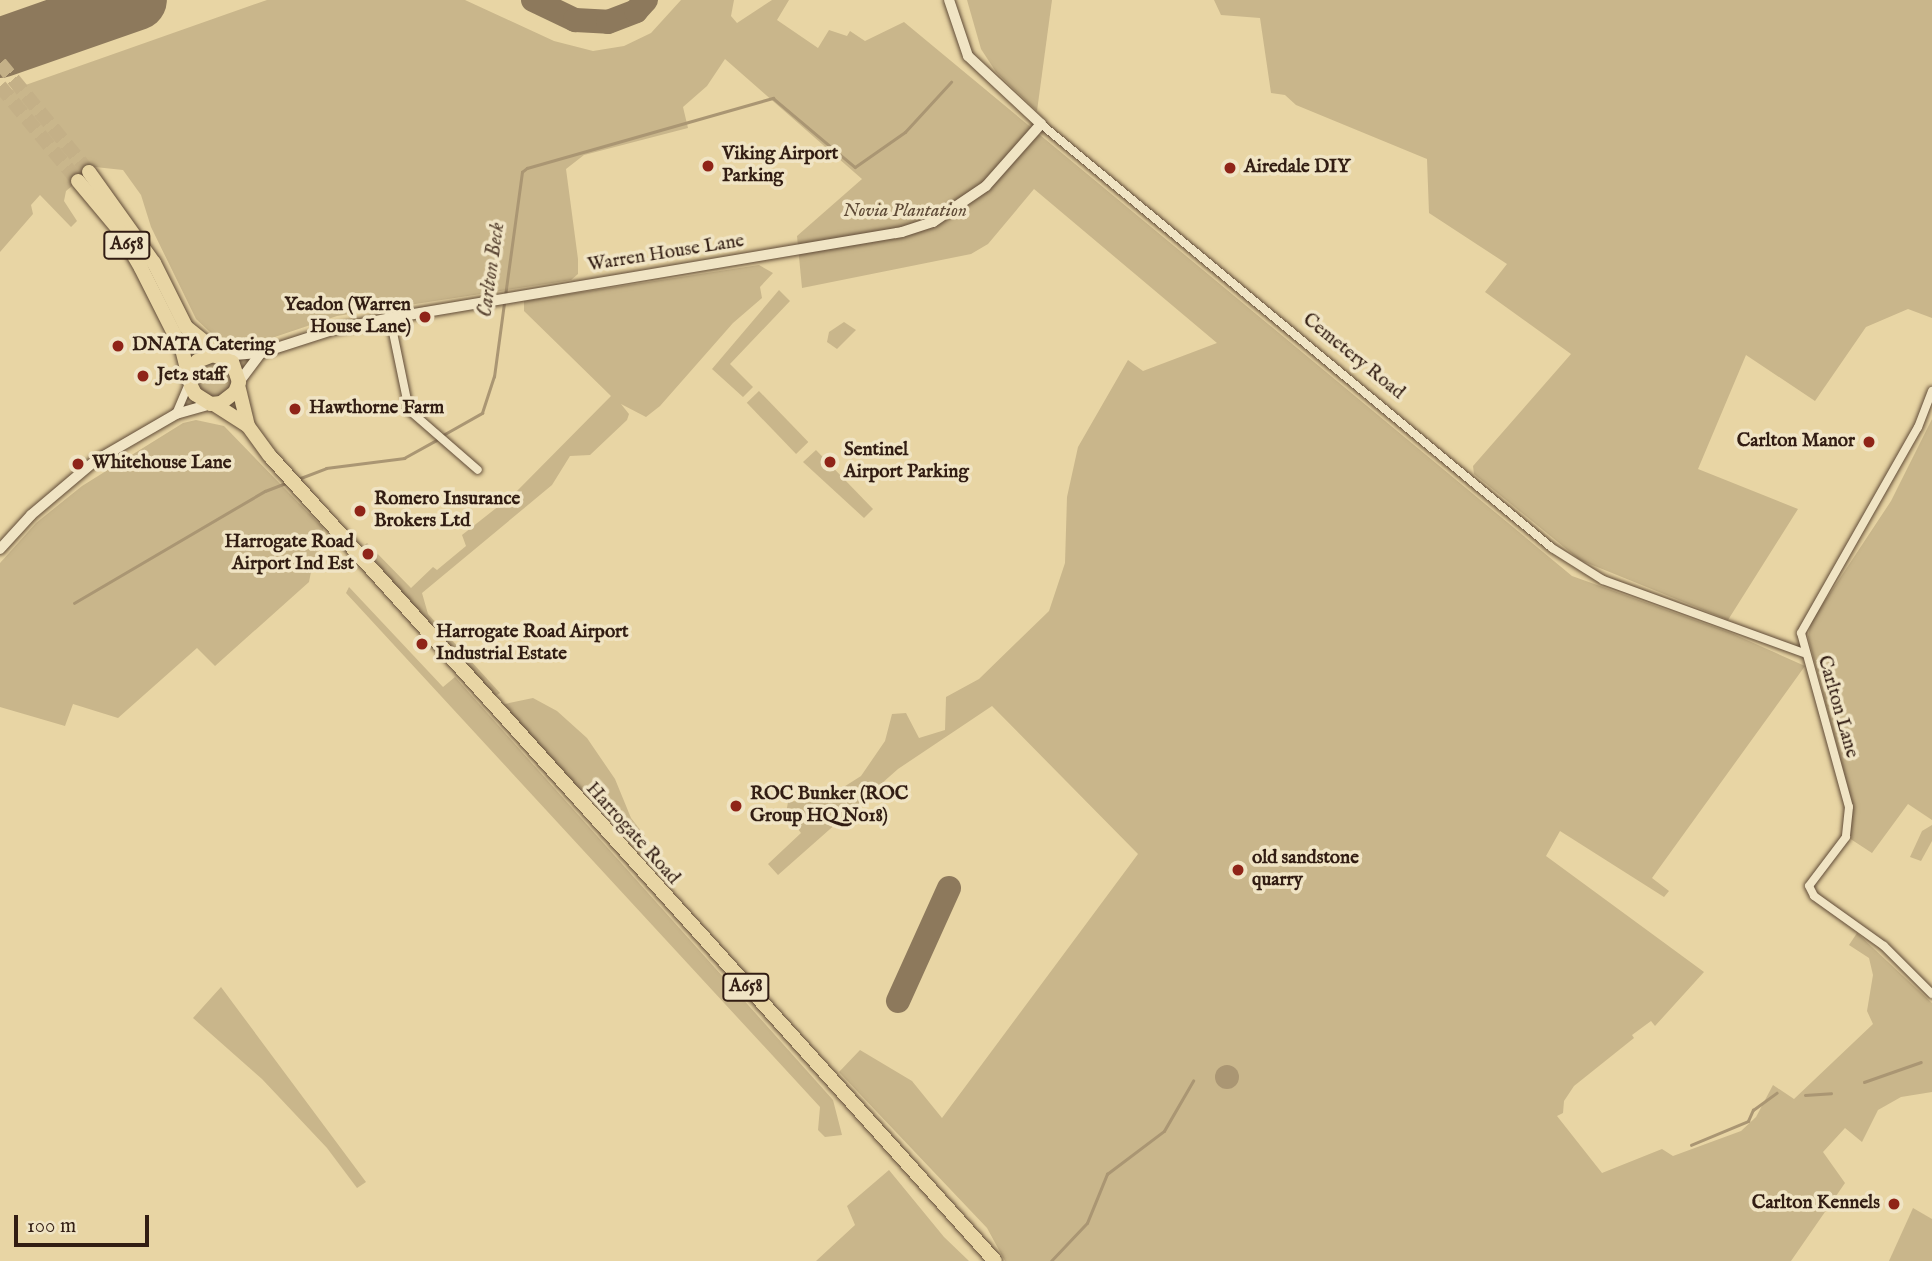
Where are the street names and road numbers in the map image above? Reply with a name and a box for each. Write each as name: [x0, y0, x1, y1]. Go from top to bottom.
road number: A658: [102, 230, 152, 260]
street label: Warren House Lane: [586, 230, 746, 278]
street label: Cemetery Road: [1298, 309, 1408, 405]
street label: Carlton Lane: [1812, 653, 1862, 761]
street label: Harrogate Road: [580, 778, 684, 890]
road number: A658: [722, 972, 770, 1002]

